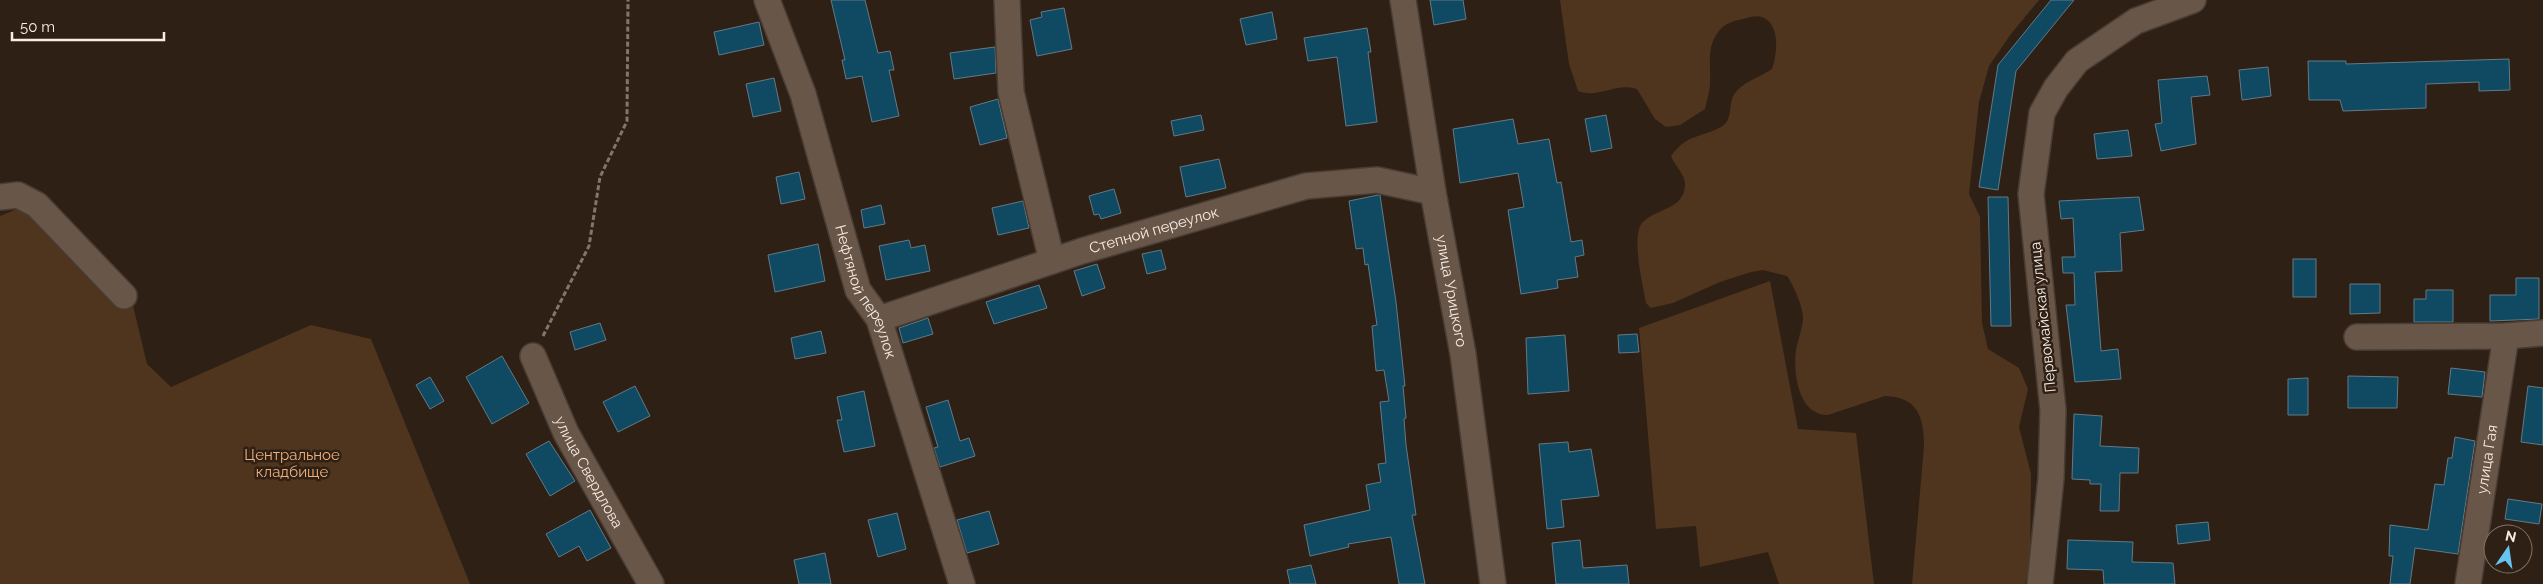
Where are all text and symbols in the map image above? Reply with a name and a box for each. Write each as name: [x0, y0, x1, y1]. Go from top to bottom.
scale bar: [12, 10, 165, 42]
text: 50 m: [20, 18, 55, 36]
street label: Степной переулок: [1087, 203, 1221, 257]
street label: Нефтяной переулок: [831, 223, 900, 361]
street label: улица Урицкого: [1432, 233, 1471, 349]
street label: Первомайская улица: [2026, 241, 2060, 393]
street label: улица Свердлова: [551, 414, 627, 531]
street label: улица Гая: [2473, 423, 2501, 495]
park label: Центральное кладбище: [244, 446, 340, 481]
north arrow: [2483, 524, 2533, 574]
text: N: [2504, 527, 2518, 545]

